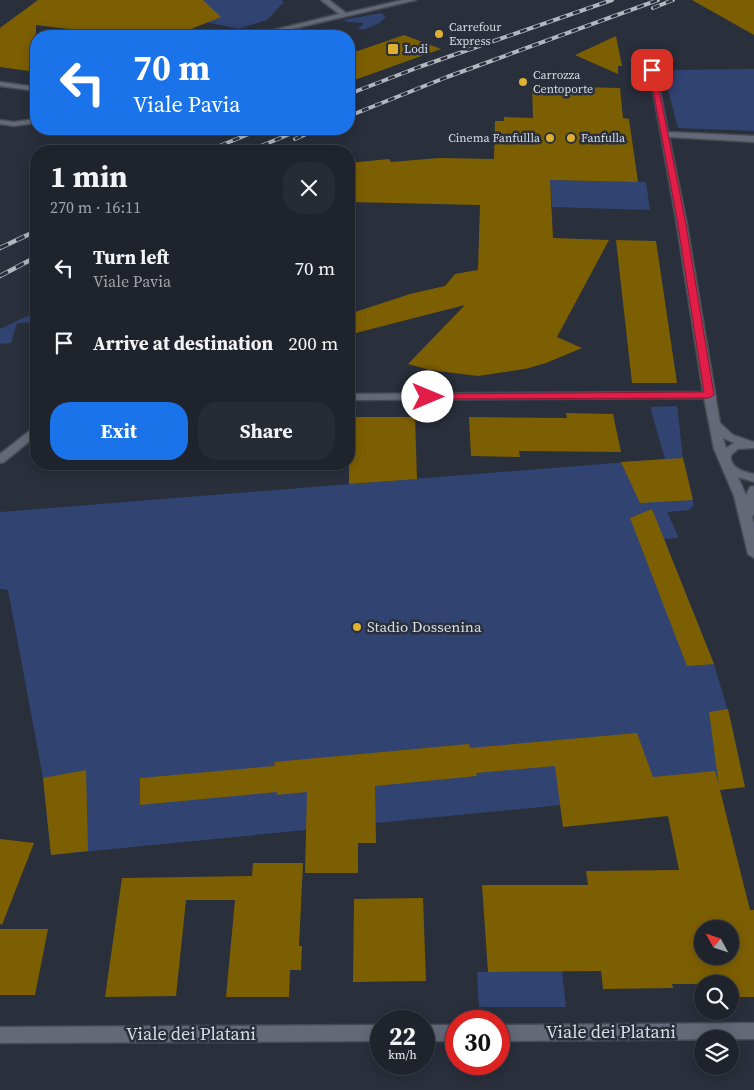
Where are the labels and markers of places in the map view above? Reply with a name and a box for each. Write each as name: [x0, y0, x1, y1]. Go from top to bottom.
place label: Carrefour Express: [449, 19, 501, 49]
marker: Carrefour Express: [433, 28, 445, 40]
place label: Lodi: [404, 41, 429, 57]
marker: Lodi: [386, 42, 400, 56]
pin: [631, 49, 673, 91]
place label: Carrozza Centoporte: [533, 67, 593, 97]
marker: Carrozza Centoporte: [517, 76, 529, 88]
place label: Cinema Fanfullla: [448, 130, 541, 146]
place label: Fanfulla: [581, 130, 626, 146]
marker: Cinema Fanfullla: [544, 132, 556, 144]
marker: Fanfulla: [565, 132, 577, 144]
place label: Stadio Dossenina: [367, 616, 482, 637]
marker: Stadio Dossenina: [351, 621, 363, 633]

